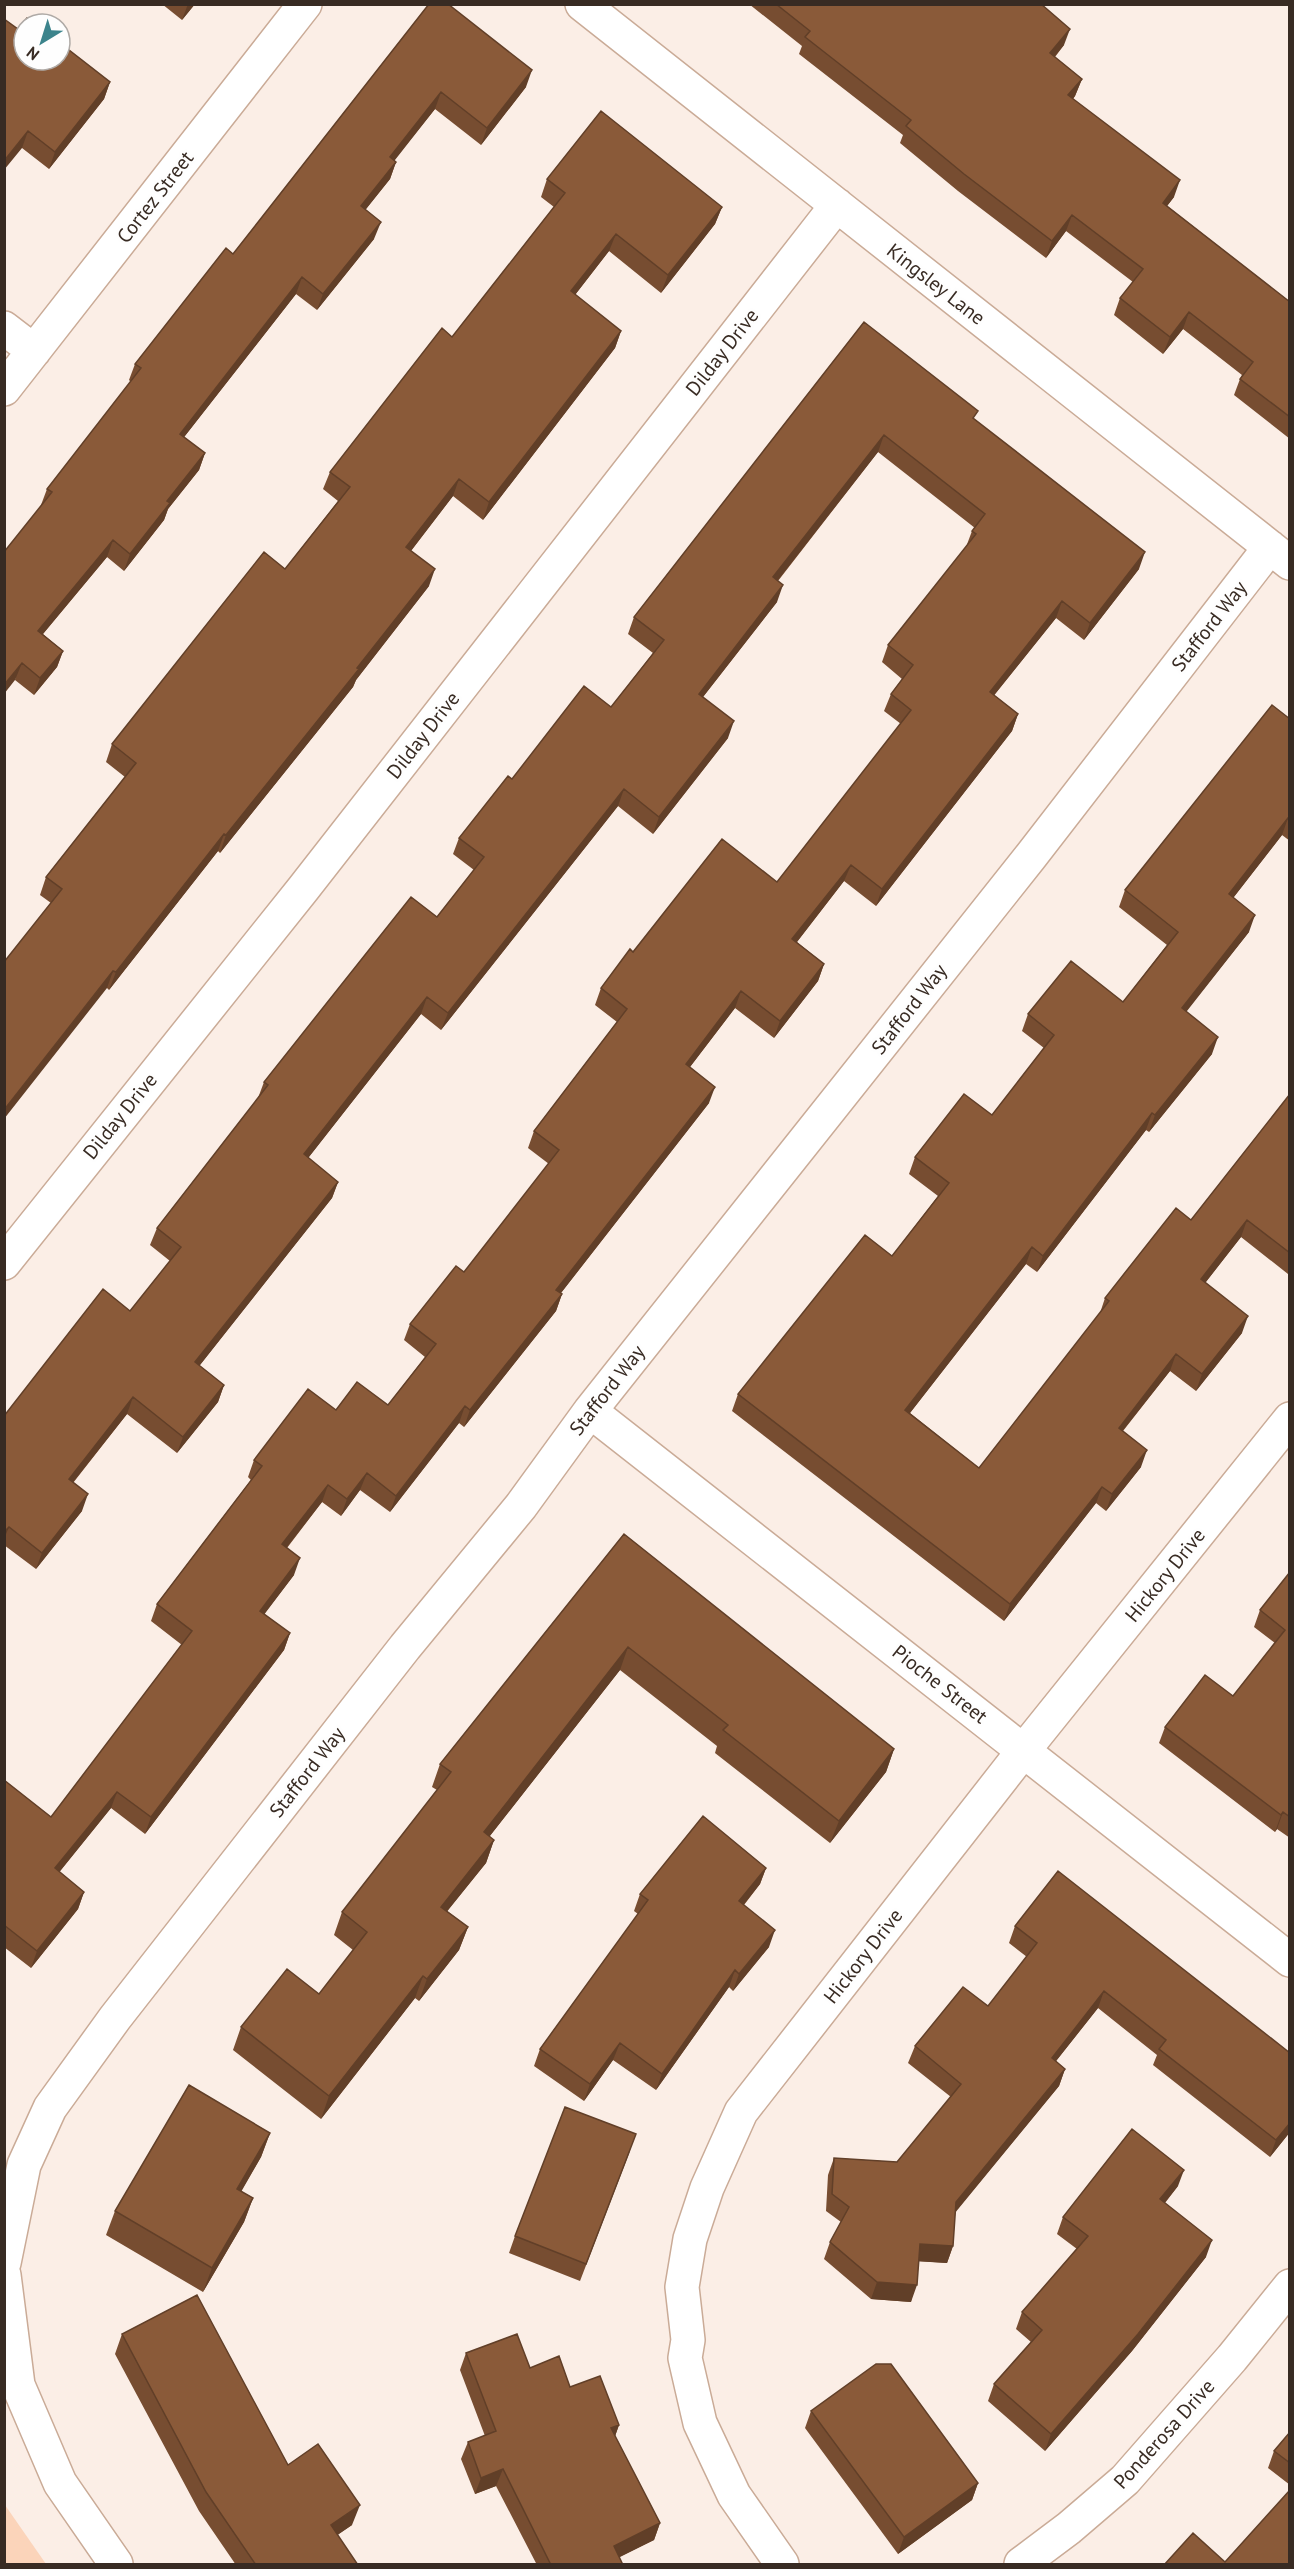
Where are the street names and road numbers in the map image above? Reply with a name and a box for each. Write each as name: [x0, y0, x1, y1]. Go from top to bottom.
street label: Cortez Street: [111, 145, 199, 248]
street label: Kingsley Lane: [881, 237, 991, 331]
street label: Dilday Drive: [680, 303, 764, 401]
street label: Stafford Way: [1165, 575, 1253, 677]
street label: Dilday Drive: [381, 686, 465, 784]
street label: Stafford Way: [865, 958, 953, 1060]
street label: Dilday Drive: [77, 1068, 163, 1164]
street label: Stafford Way: [563, 1339, 651, 1441]
street label: Hickory Drive: [1119, 1523, 1211, 1627]
street label: Pioche Street: [887, 1639, 993, 1729]
street label: Stafford Way: [263, 1721, 351, 1823]
street label: Hickory Drive: [818, 1903, 908, 2009]
street label: Ponderosa Drive: [1108, 2374, 1220, 2494]

